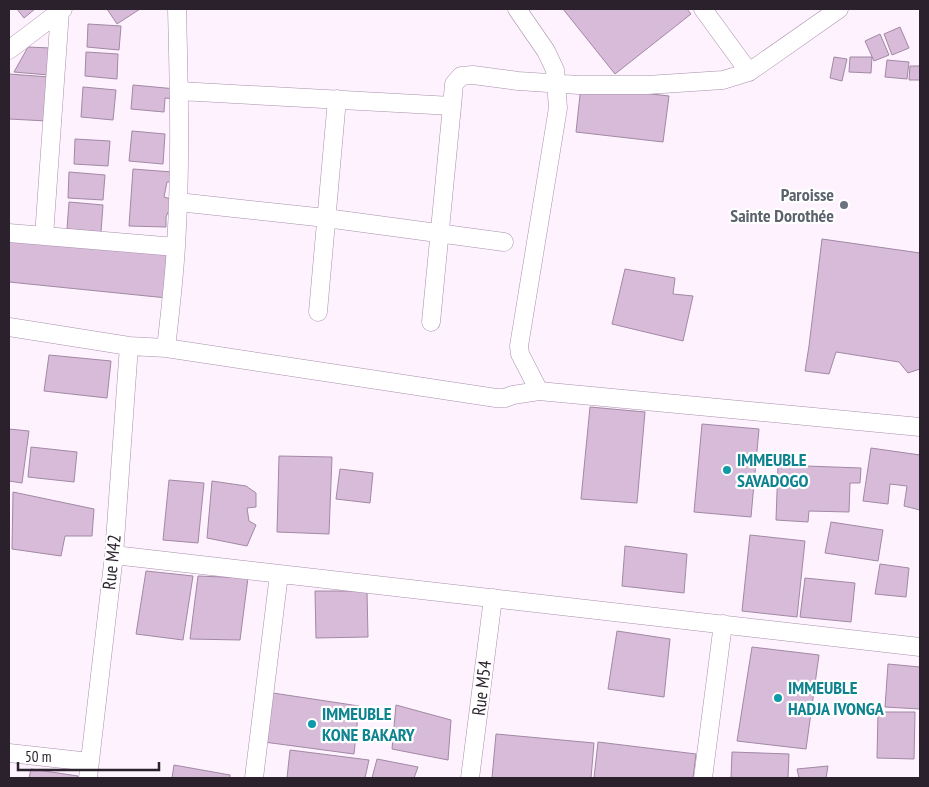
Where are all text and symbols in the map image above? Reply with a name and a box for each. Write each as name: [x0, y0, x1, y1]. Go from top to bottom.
place label: Paroisse Sainte Dorothée: [730, 183, 834, 227]
marker: Paroisse Sainte Dorothée: [838, 199, 850, 211]
place label: IMMEUBLE SAVADOGO: [737, 448, 808, 492]
marker: IMMEUBLE SAVADOGO: [721, 464, 733, 476]
street label: Rue M42: [97, 533, 126, 591]
street label: Rue M54: [467, 659, 496, 717]
place label: IMMEUBLE HADJA IVONGA: [788, 676, 885, 720]
marker: IMMEUBLE HADJA IVONGA: [772, 692, 784, 704]
place label: IMMEUBLE KONE BAKARY: [322, 702, 415, 746]
marker: IMMEUBLE KONE BAKARY: [306, 718, 318, 730]
scale bar: [18, 740, 159, 772]
text: 50 m: [25, 747, 51, 766]

